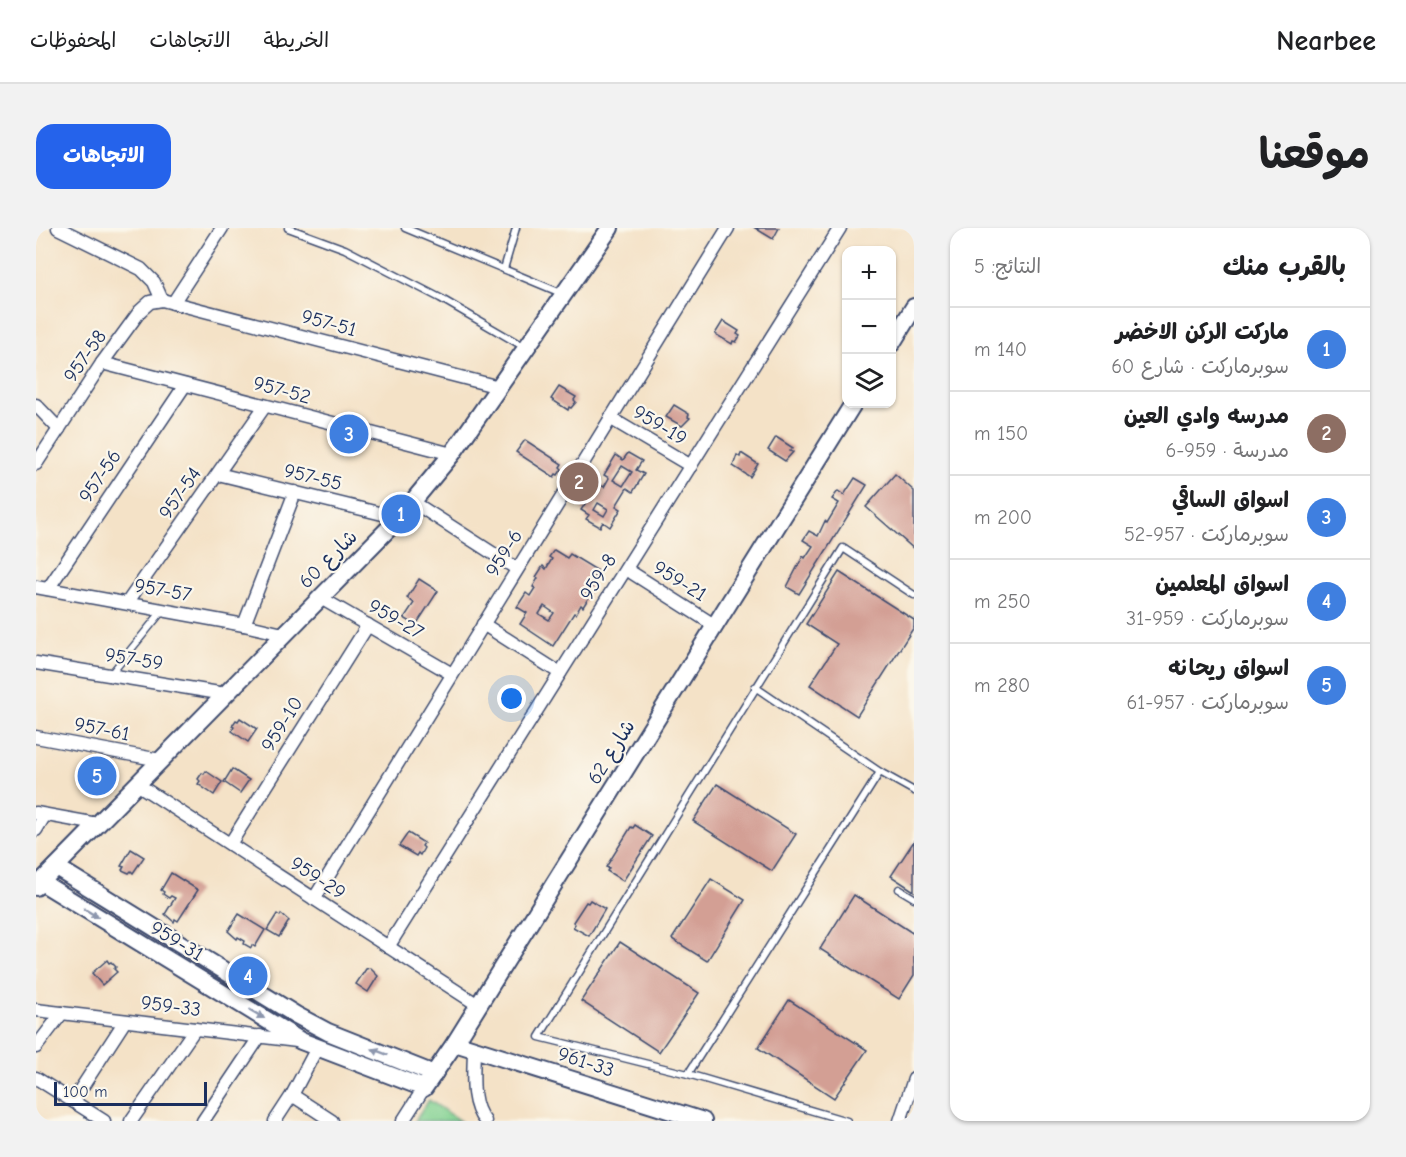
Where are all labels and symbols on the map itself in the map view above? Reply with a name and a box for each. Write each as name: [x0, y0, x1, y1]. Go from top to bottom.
street label: 957-51: [299, 305, 359, 341]
street label: 957-58: [59, 325, 111, 387]
street label: 957-52: [251, 371, 313, 409]
street label: 959-19: [629, 400, 691, 450]
pin: 3: [330, 412, 368, 456]
street label: 957-56: [74, 445, 126, 507]
street label: 957-55: [282, 459, 344, 495]
pin: 2: [560, 460, 598, 504]
street label: 957-54: [154, 463, 206, 523]
pin: 1: [382, 492, 421, 536]
street label: شارع 60: [294, 525, 363, 594]
street label: 959-6: [481, 525, 527, 581]
street label: 959-8: [575, 550, 621, 604]
street label: 959-21: [649, 556, 711, 606]
street label: 957-57: [133, 574, 194, 606]
street label: 959-27: [364, 594, 428, 644]
street label: 957-59: [103, 643, 165, 675]
your location: [497, 684, 526, 713]
street label: 959-10: [256, 692, 308, 756]
street label: 957-61: [72, 712, 132, 746]
street label: شارع 62: [582, 716, 641, 789]
pin: 5: [78, 754, 116, 798]
street label: 959-29: [286, 852, 350, 904]
one-way arrow: [83, 907, 99, 918]
street label: 959-31: [146, 916, 208, 966]
pin: 4: [228, 954, 268, 999]
street label: 959-33: [140, 991, 202, 1021]
one-way arrow: [249, 1009, 265, 1020]
street label: 961-33: [555, 1042, 617, 1082]
one-way arrow: [370, 1047, 388, 1057]
scale bar: [54, 1079, 207, 1106]

